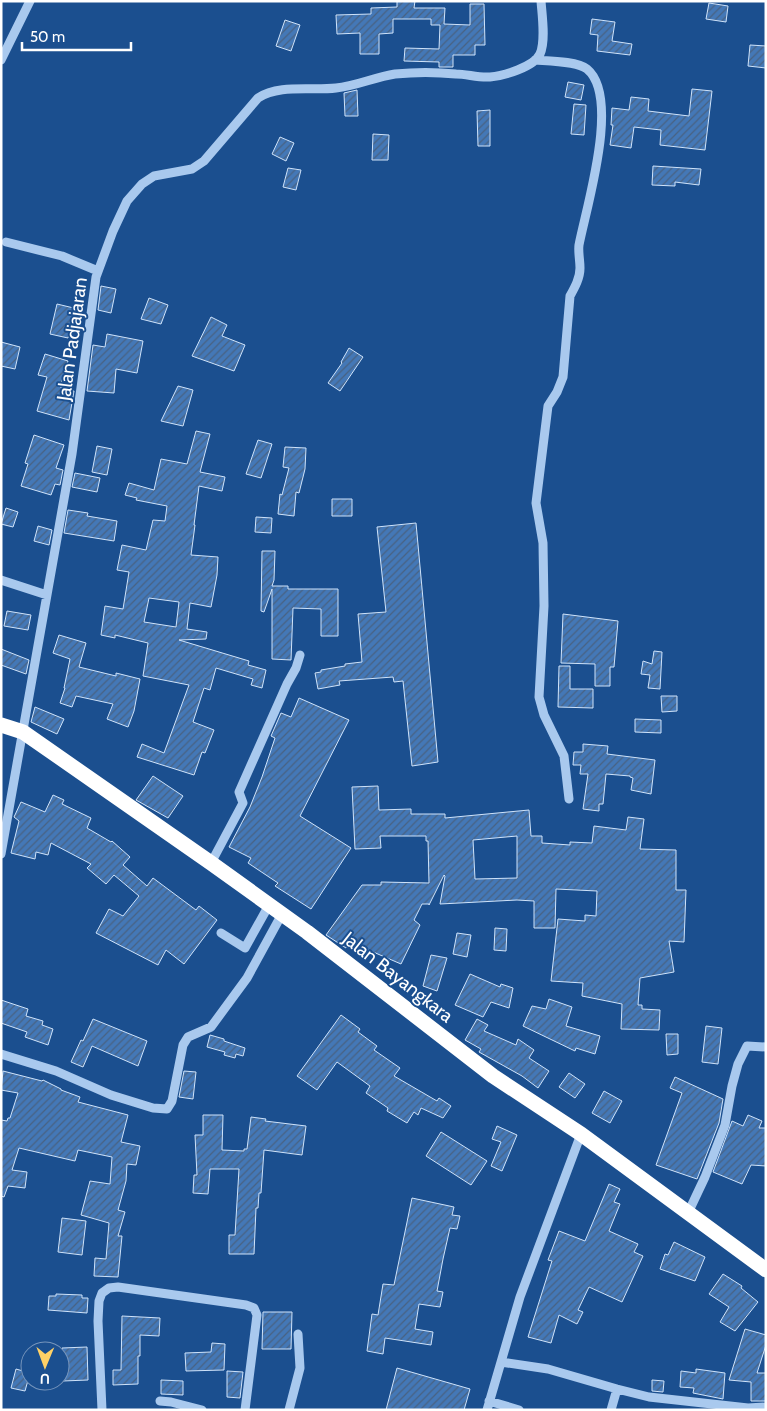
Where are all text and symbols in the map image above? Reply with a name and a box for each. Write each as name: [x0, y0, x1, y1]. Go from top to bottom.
scale bar: [22, 20, 131, 52]
text: 50 m: [30, 28, 65, 46]
street label: Jalan Padjajaran: [52, 276, 92, 403]
street label: Jalan Bayangkara: [338, 926, 458, 1027]
north arrow: [20, 1341, 70, 1391]
text: U: [40, 1370, 50, 1388]

